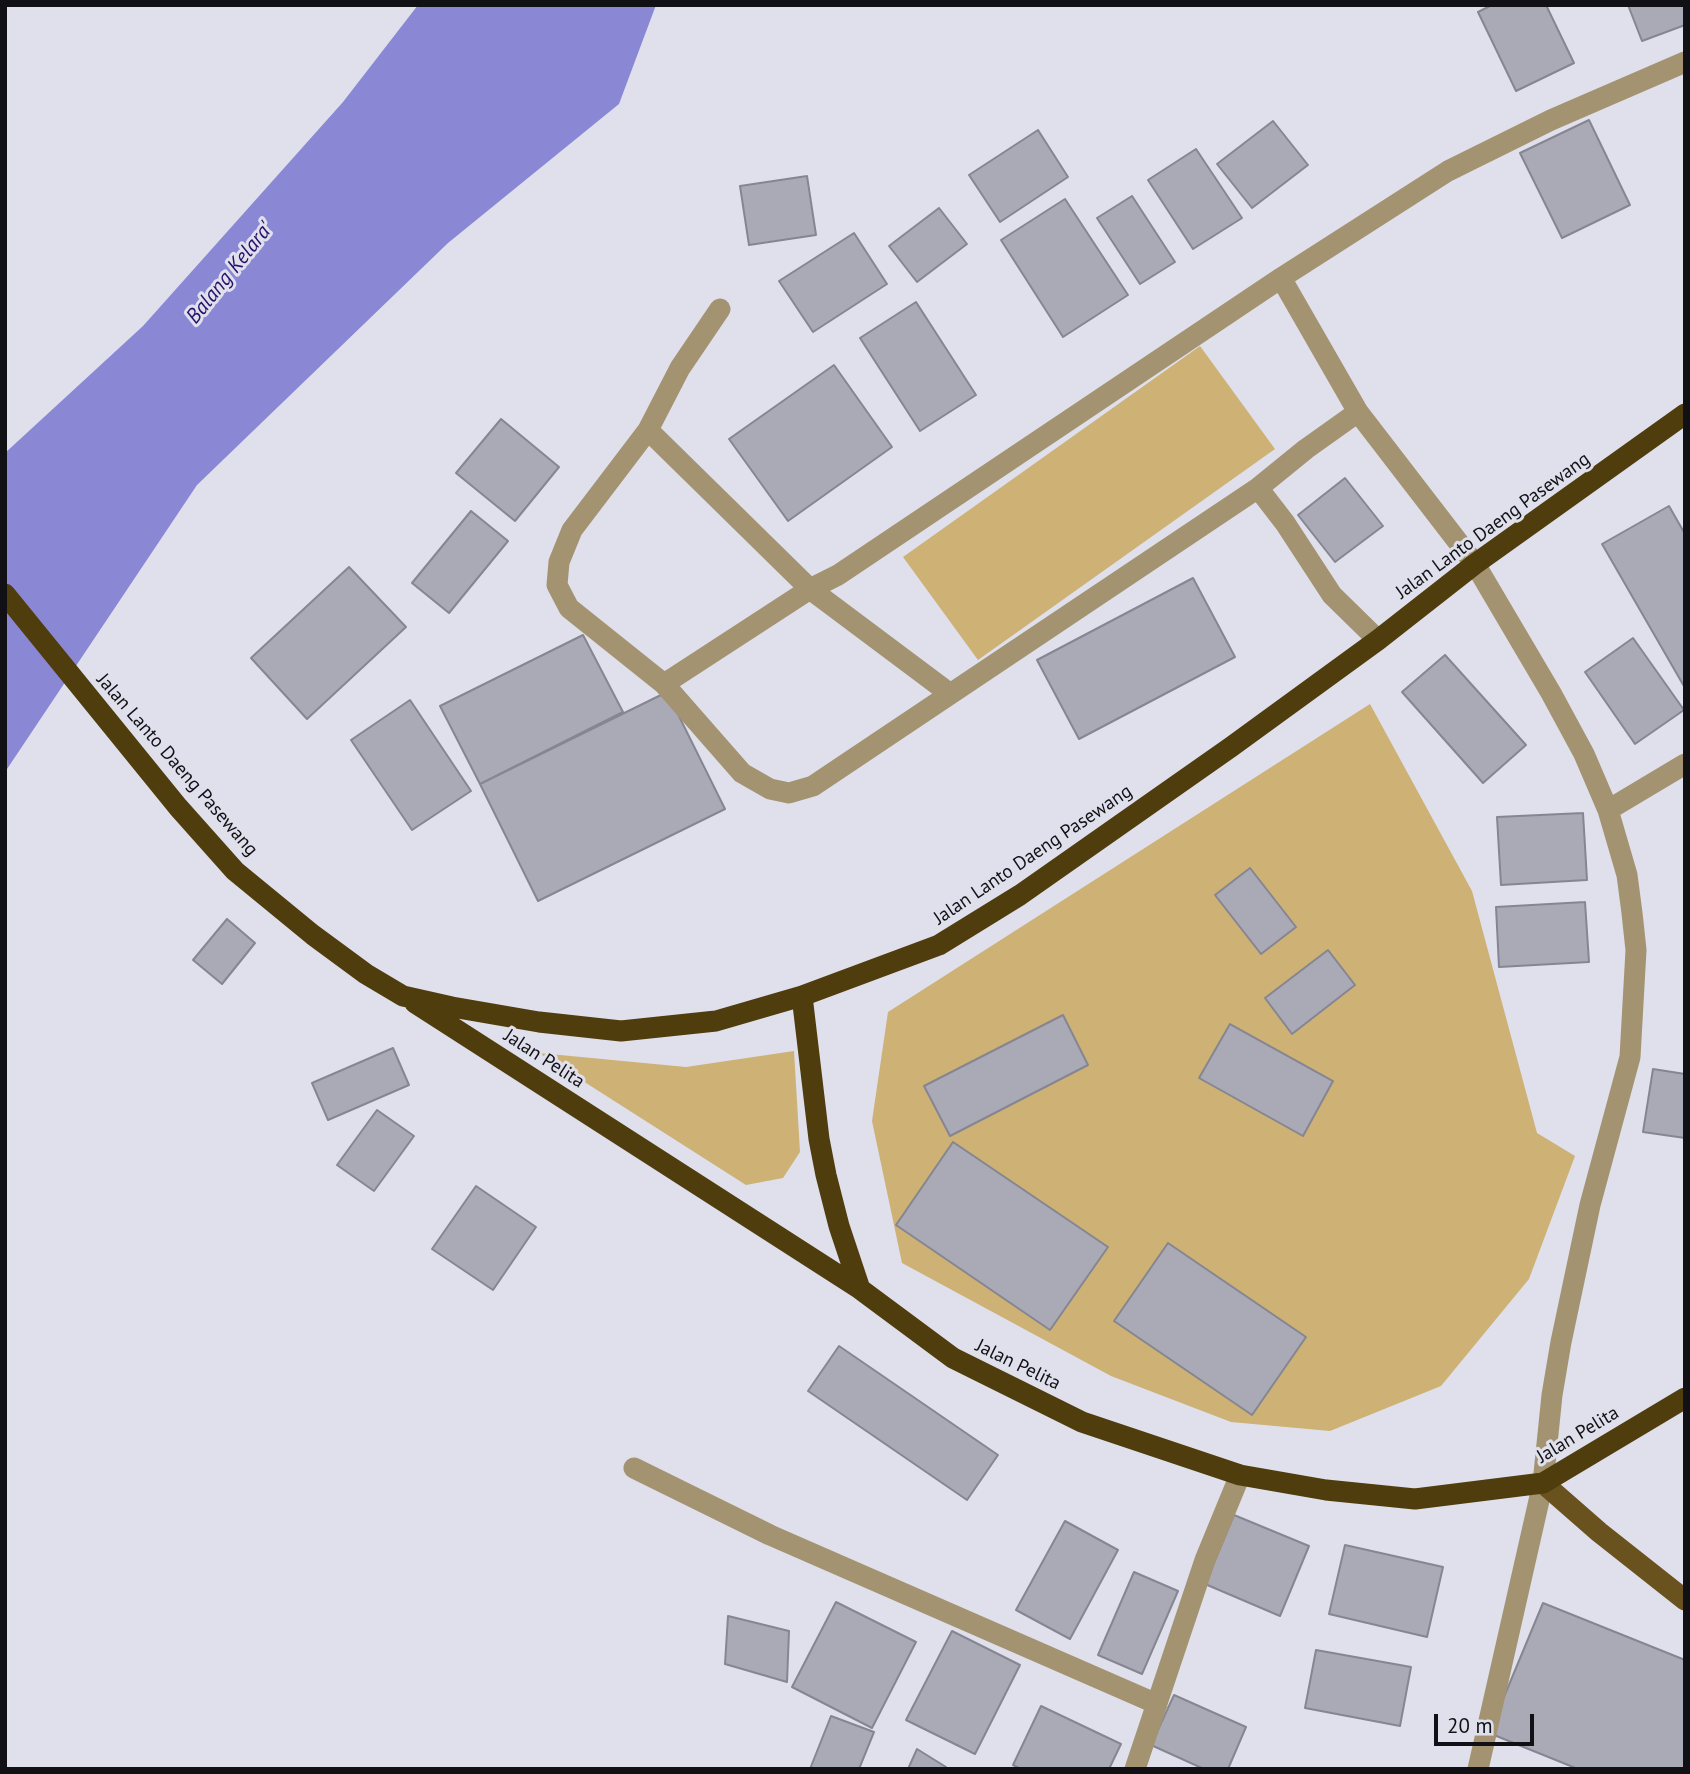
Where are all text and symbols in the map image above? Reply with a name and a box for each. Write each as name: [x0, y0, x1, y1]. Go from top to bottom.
water label: Balang Kelara': [181, 217, 279, 329]
street label: Jalan Lanto Daeng Pasewang: [1392, 448, 1594, 604]
street label: Jalan Lanto Daeng Pasewang: [92, 669, 262, 861]
street label: Jalan Lanto Daeng Pasewang: [930, 780, 1136, 930]
street label: Jalan Pelita: [499, 1025, 589, 1093]
street label: Jalan Pelita: [972, 1335, 1064, 1395]
street label: Jalan Pelita: [1533, 1402, 1623, 1468]
scale bar: [1438, 1700, 1538, 1744]
text: 20 m: [1447, 1712, 1493, 1739]

